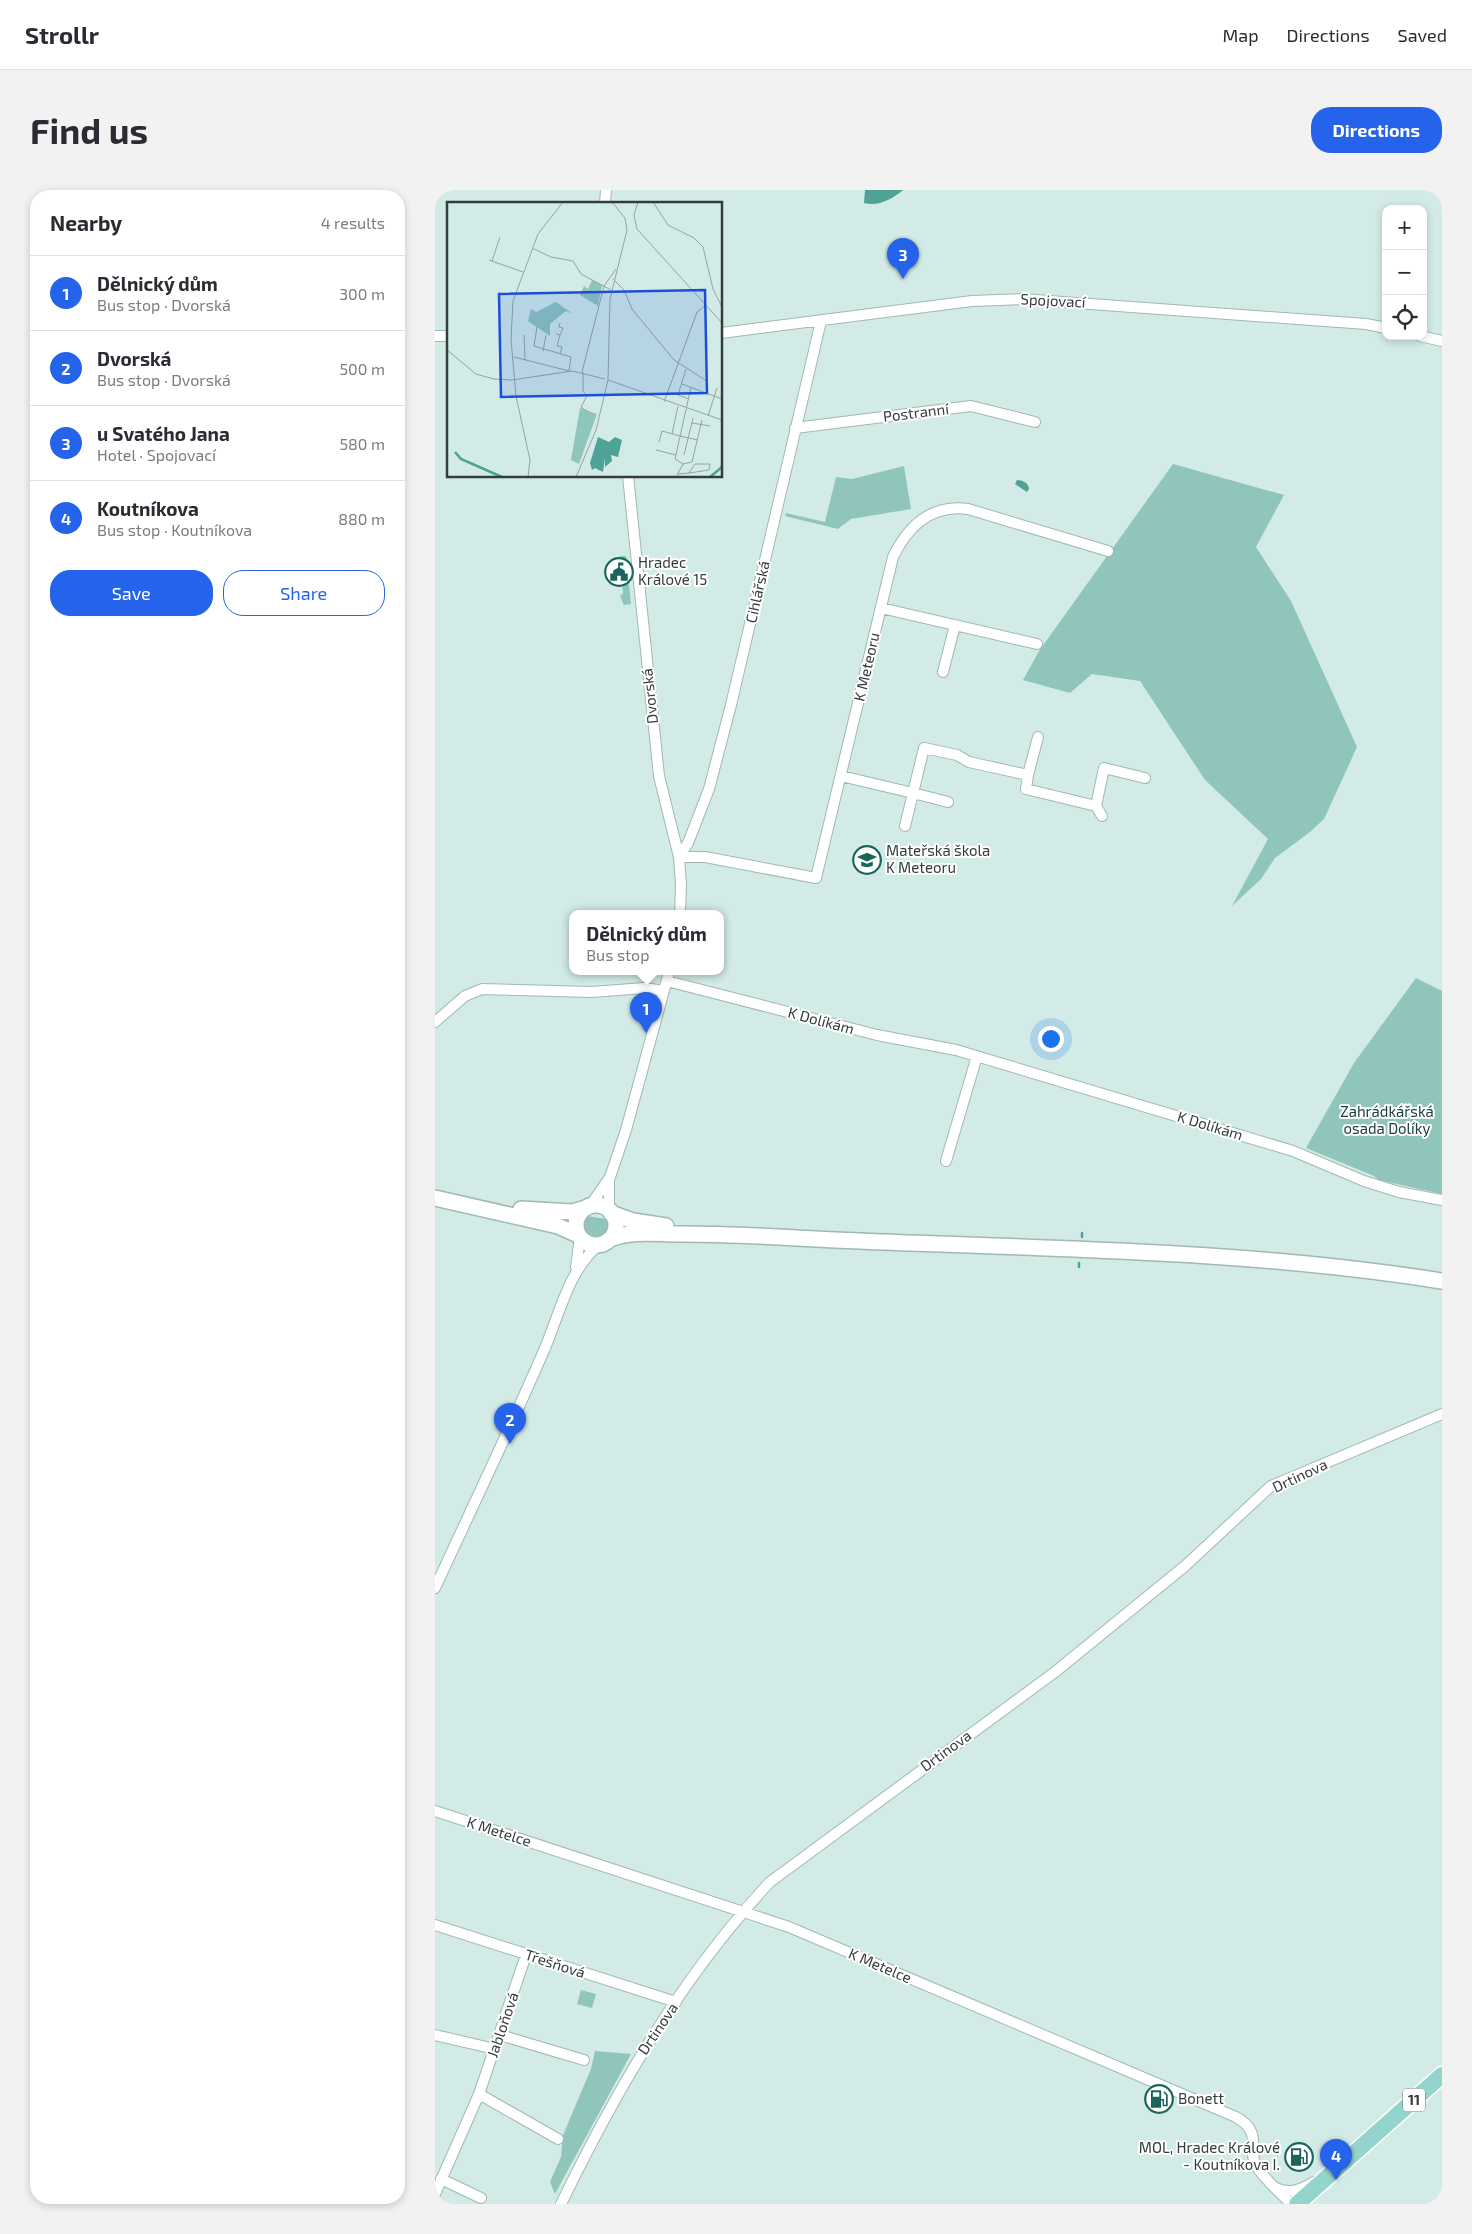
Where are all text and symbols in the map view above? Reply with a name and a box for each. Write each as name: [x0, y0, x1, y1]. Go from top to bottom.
text: Strollr: [25, 20, 99, 49]
text: Map: [1222, 24, 1259, 46]
text: Directions: [1287, 24, 1370, 46]
text: Saved: [1398, 24, 1447, 46]
button: Directions: [1311, 107, 1442, 153]
text: Find us: [30, 109, 148, 151]
inset map: [447, 202, 723, 478]
map controls: [1382, 205, 1427, 340]
button: +: [1382, 205, 1427, 250]
text: Nearby: [50, 210, 122, 235]
text: 4 results: [321, 213, 385, 232]
pin: 3: [887, 238, 919, 279]
button: −: [1382, 250, 1427, 295]
text: Dělnický dům: [97, 272, 218, 295]
text: 1: [63, 284, 69, 303]
text: 300 m: [339, 284, 385, 303]
street label: Spojovací: [1020, 289, 1087, 312]
text: Bus stop · Dvorská: [97, 295, 231, 314]
button: locate: [1382, 295, 1427, 340]
text: Dvorská: [97, 347, 171, 370]
text: 2: [61, 359, 71, 378]
text: 500 m: [340, 359, 385, 378]
text: Bus stop · Dvorská: [97, 370, 231, 389]
street label: Postranní: [882, 399, 951, 425]
text: u Svatého Jana: [97, 422, 230, 445]
text: 3: [61, 434, 71, 453]
text: 580 m: [339, 434, 385, 453]
text: Hotel · Spojovací: [97, 445, 216, 464]
text: Koutníkova: [97, 497, 199, 520]
text: 4: [61, 509, 71, 528]
text: 880 m: [338, 509, 385, 528]
text: Bus stop · Koutníkova: [97, 520, 252, 539]
place label: Hradec Králové 15: [638, 553, 707, 588]
public building icon: Hradec Králové 15: [604, 557, 634, 587]
street label: Cihlářská: [741, 559, 773, 625]
button: Save: [50, 570, 213, 616]
button: Share: [223, 570, 385, 616]
street label: K Meteoru: [849, 631, 883, 703]
street label: Dvorská: [637, 667, 661, 725]
place label: Mateřská škola K Meteoru: [886, 841, 990, 876]
school or university icon: Mateřská škola K Meteoru: [852, 845, 882, 875]
popup: [569, 910, 724, 975]
text: Dělnický dům: [586, 922, 707, 945]
text: Bus stop: [586, 945, 649, 964]
pin: 1: [630, 992, 662, 1033]
street label: K Dolíkám: [786, 1003, 856, 1037]
your location: [1038, 1026, 1064, 1052]
park label: Zahrádkářská osada Dolíky: [1340, 1102, 1434, 1137]
street label: K Dolíkám: [1175, 1107, 1245, 1144]
pin: 2: [494, 1403, 526, 1444]
street label: Drtinova: [1269, 1455, 1330, 1496]
street label: Drtinova: [916, 1726, 974, 1775]
street label: K Metelce: [465, 1812, 534, 1850]
street label: K Metelce: [846, 1944, 915, 1986]
street label: Třešňová: [523, 1945, 588, 1981]
street label: Jabloňová: [482, 1990, 522, 2060]
street label: Drtinova: [633, 1999, 681, 2058]
fuel station icon: Bonett: [1144, 2084, 1174, 2114]
road number: 11: [1403, 2088, 1425, 2112]
place label: Bonett: [1178, 2089, 1224, 2107]
place label: MOL, Hradec Králové - Koutníkova I.: [1139, 2138, 1280, 2173]
pin: 4: [1320, 2139, 1352, 2180]
fuel station icon: MOL, Hradec Králové - Koutníkova I.: [1284, 2142, 1314, 2172]

